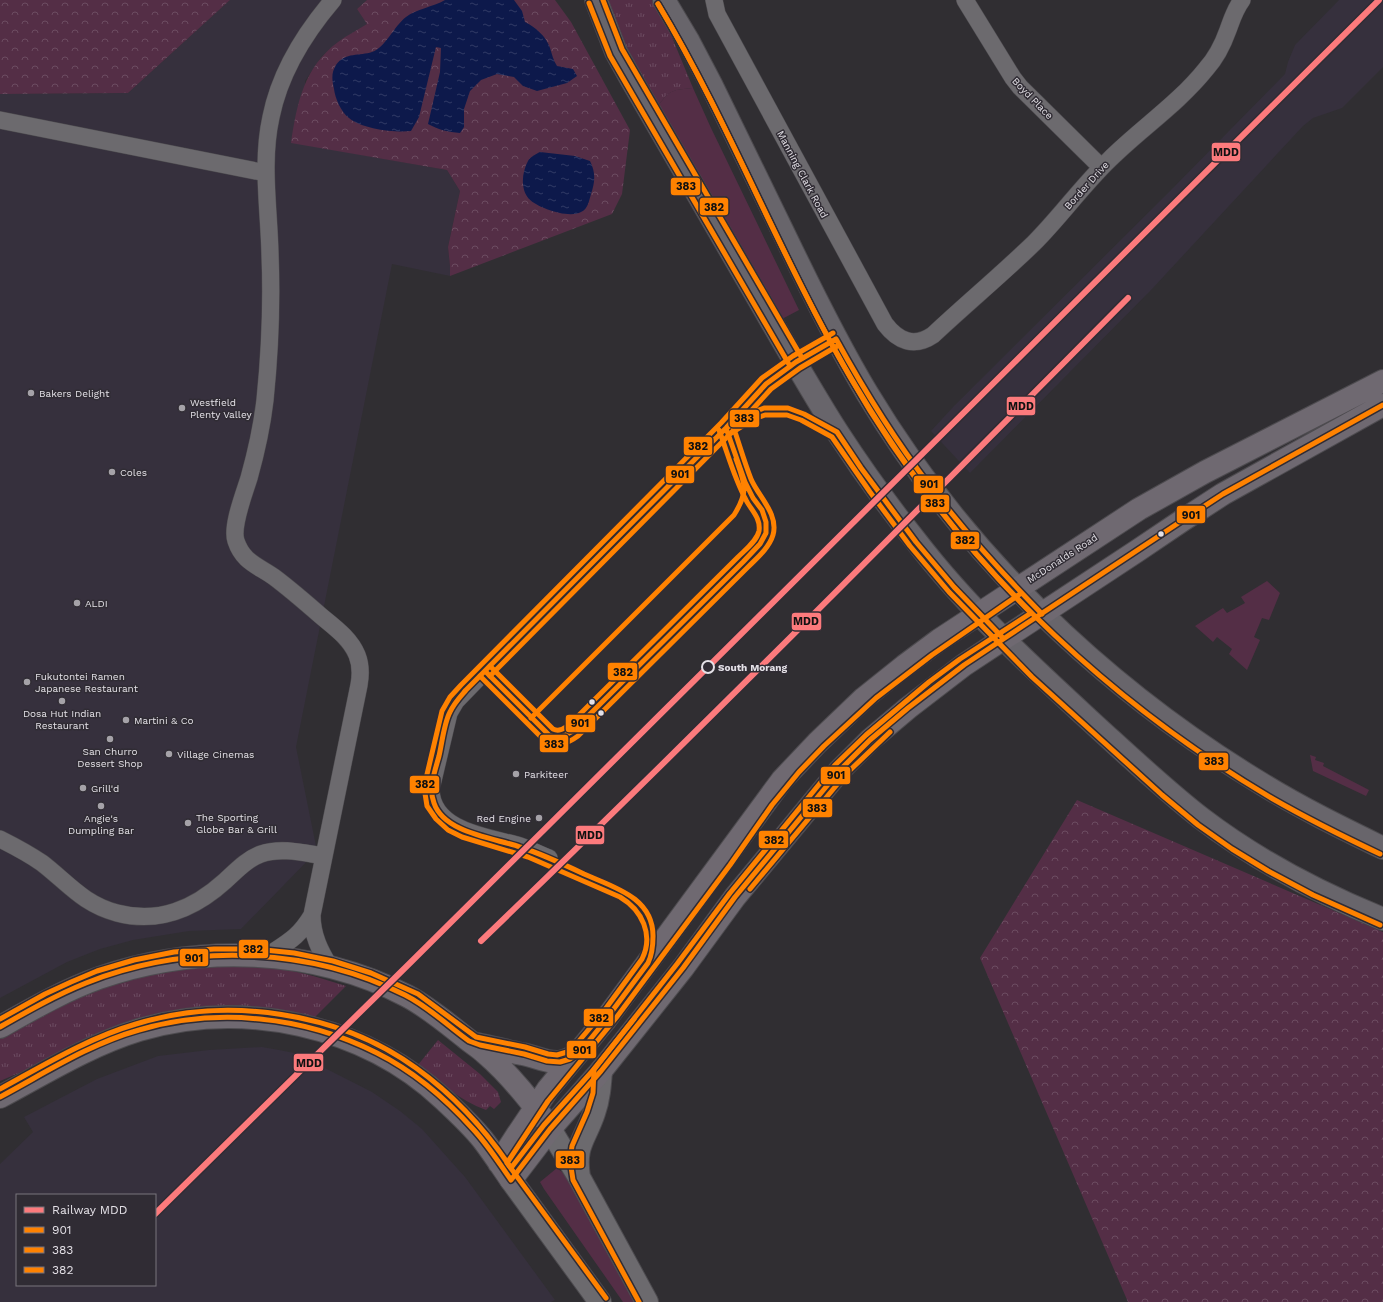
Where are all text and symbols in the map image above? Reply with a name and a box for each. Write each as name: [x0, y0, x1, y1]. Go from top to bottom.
street label: Boyd Place: [1010, 75, 1055, 122]
street label: Manning Clark Road: [775, 129, 830, 220]
line badge: MDD: [1211, 142, 1241, 162]
text: MDD: [1213, 146, 1239, 159]
street label: Border Drive: [1062, 159, 1111, 212]
line badge: 383: [670, 177, 701, 196]
text: 383: [676, 180, 696, 193]
line badge: 382: [699, 197, 729, 216]
text: 382: [704, 201, 724, 214]
marker: Bakers Delight: [26, 388, 36, 398]
place label: Bakers Delight: [39, 388, 110, 399]
line badge: MDD: [1006, 396, 1036, 416]
place label: Westfield Plenty Valley: [190, 397, 252, 420]
text: MDD: [1008, 400, 1034, 413]
marker: Westfield Plenty Valley: [177, 403, 187, 413]
line badge: 383: [729, 409, 760, 428]
text: 383: [734, 412, 754, 425]
line badge: 382: [683, 436, 713, 456]
text: 382: [688, 440, 708, 453]
line badge: 901: [665, 465, 695, 484]
marker: Coles: [107, 467, 117, 477]
place label: Coles: [120, 467, 147, 478]
text: 901: [671, 468, 689, 481]
line badge: 901: [913, 475, 944, 494]
text: 901: [920, 478, 938, 491]
line badge: 383: [920, 494, 950, 513]
text: 383: [925, 497, 945, 510]
line badge: 901: [1176, 505, 1206, 524]
text: 901: [1182, 509, 1200, 522]
unlabelled marker: [1156, 529, 1166, 539]
line badge: 382: [950, 531, 980, 550]
street label: McDonalds Road: [1025, 532, 1099, 585]
text: 382: [955, 534, 975, 547]
marker: ALDI: [72, 598, 82, 608]
place label: ALDI: [85, 598, 108, 609]
line badge: MDD: [791, 612, 822, 631]
text: MDD: [793, 615, 819, 628]
marker: South Morang: [701, 660, 715, 674]
line badge: 382: [607, 662, 638, 681]
place label: South Morang: [718, 662, 787, 673]
text: 382: [613, 666, 633, 679]
place label: Fukutontei Ramen Japanese Restaurant: [35, 671, 139, 694]
marker: Fukutontei Ramen Japanese Restaurant: [22, 677, 32, 687]
marker: Dosa Hut Indian Restaurant: [57, 696, 67, 706]
unlabelled marker: [587, 697, 597, 707]
place label: Dosa Hut Indian Restaurant: [23, 708, 101, 731]
unlabelled marker: [596, 708, 606, 718]
line badge: 901: [565, 714, 596, 733]
marker: Martini & Co: [121, 715, 131, 725]
place label: Martini & Co: [134, 715, 194, 726]
text: 901: [571, 717, 589, 730]
marker: San Churro Dessert Shop: [105, 734, 115, 744]
line badge: 383: [539, 734, 569, 753]
text: 383: [544, 738, 564, 751]
place label: San Churro Dessert Shop: [77, 746, 143, 769]
marker: Village Cinemas: [164, 749, 174, 759]
place label: Village Cinemas: [177, 749, 254, 760]
line badge: 383: [1198, 752, 1229, 771]
text: 383: [1204, 755, 1224, 768]
line badge: 901: [820, 766, 851, 785]
marker: Parkiteer: [511, 769, 521, 779]
place label: Parkiteer: [524, 769, 568, 780]
text: 901: [827, 769, 845, 782]
line badge: 382: [409, 775, 440, 794]
text: 382: [415, 778, 435, 791]
marker: Grill'd: [78, 783, 88, 793]
place label: Grill'd: [91, 783, 119, 794]
line badge: 383: [802, 798, 833, 818]
marker: Angie's Dumpling Bar: [96, 801, 106, 811]
text: 383: [807, 802, 827, 815]
place label: The Sporting Globe Bar & Grill: [196, 812, 277, 835]
place label: Angie's Dumpling Bar: [68, 813, 134, 836]
place label: Red Engine: [477, 813, 531, 824]
marker: Red Engine: [534, 813, 544, 823]
marker: The Sporting Globe Bar & Grill: [183, 818, 193, 828]
line badge: MDD: [575, 825, 605, 845]
text: MDD: [577, 829, 603, 842]
line badge: 382: [758, 830, 789, 849]
text: 382: [764, 834, 784, 847]
line badge: 382: [238, 939, 269, 959]
text: 382: [243, 943, 263, 956]
line badge: 901: [179, 948, 209, 967]
text: 901: [185, 952, 203, 965]
line badge: 382: [583, 1008, 614, 1027]
text: 382: [589, 1012, 609, 1025]
line badge: 901: [566, 1040, 597, 1059]
text: 901: [573, 1044, 591, 1057]
line badge: MDD: [293, 1053, 324, 1072]
text: MDD: [296, 1057, 322, 1070]
line badge: 383: [555, 1150, 585, 1169]
text: 383: [560, 1154, 580, 1167]
legend: [16, 1194, 156, 1286]
text: Railway MDD: [52, 1203, 127, 1217]
text: 901: [52, 1223, 72, 1237]
text: 383: [52, 1243, 73, 1257]
text: 382: [52, 1263, 73, 1277]

